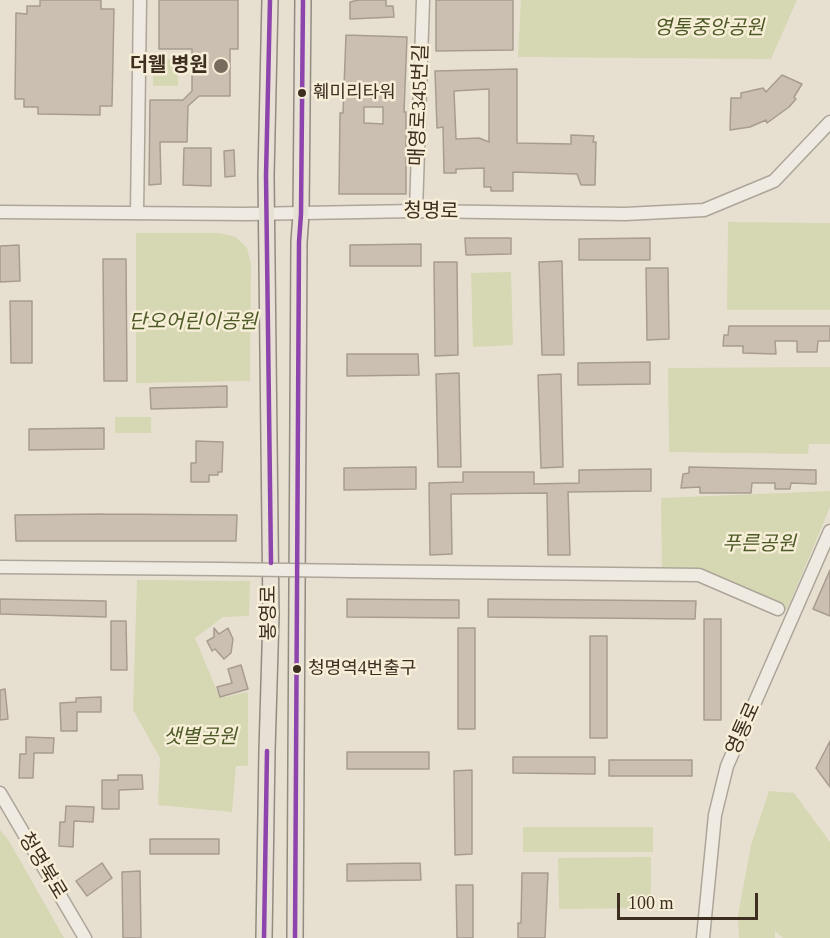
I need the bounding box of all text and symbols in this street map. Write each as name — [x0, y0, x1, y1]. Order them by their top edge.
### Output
park label: 영통중앙공원 — [654, 17, 764, 41]
street label: 매영로345번길 — [406, 44, 434, 166]
place label: 더웰 병원 — [129, 54, 208, 78]
marker: 더웰 병원 — [212, 57, 230, 75]
place label: 훼미리타워 — [313, 82, 396, 104]
marker: 훼미리타워 — [296, 87, 308, 99]
street label: 청명로 — [403, 200, 459, 224]
park label: 단오어린이공원 — [129, 311, 257, 335]
park label: 푸른공원 — [722, 533, 796, 557]
street label: 봉영로 — [258, 585, 282, 641]
place label: 청명역4번출구 — [308, 658, 416, 680]
marker: 청명역4번출구 — [291, 663, 303, 675]
street label: 영통로 — [722, 699, 766, 759]
park label: 샛별공원 — [163, 726, 237, 750]
street label: 청명북로 — [13, 828, 71, 904]
scale bar — [620, 881, 761, 919]
text: 100 m — [628, 893, 674, 913]

